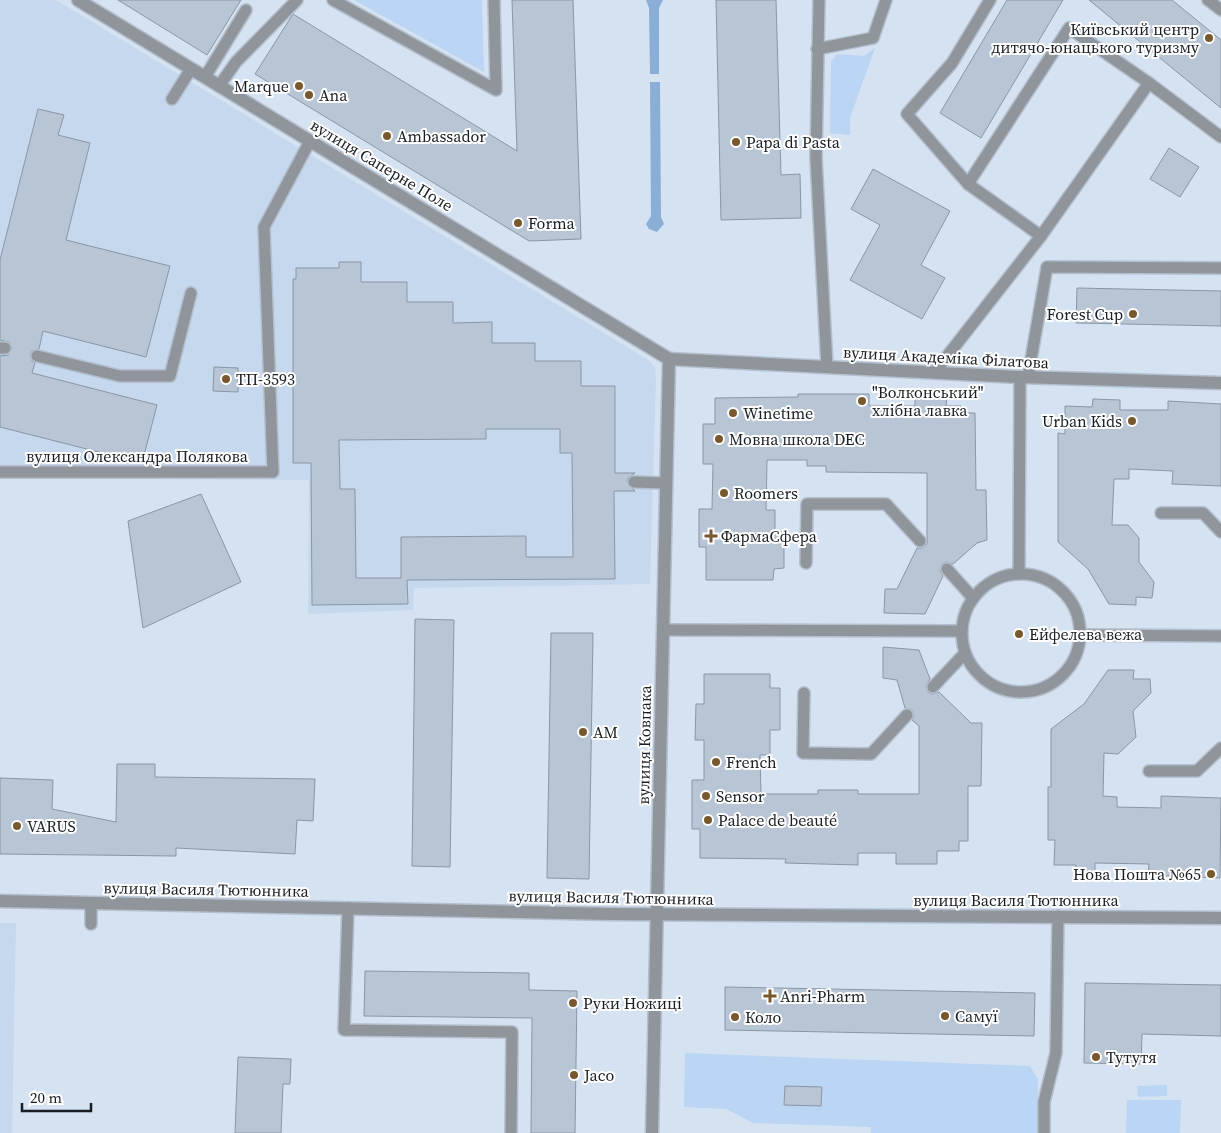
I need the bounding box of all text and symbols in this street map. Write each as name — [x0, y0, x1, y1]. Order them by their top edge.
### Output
place label: Київський центр дитячо-юнацького туризму — [991, 18, 1200, 58]
marker: Київський центр дитячо-юнацького туризму — [1203, 32, 1215, 44]
place label: Marque — [234, 75, 289, 97]
marker: Marque — [293, 80, 305, 92]
place label: Ana — [319, 84, 348, 106]
marker: Ana — [303, 89, 315, 101]
street label: вулиця Саперне Поле — [307, 114, 457, 216]
place label: Ambassador — [397, 125, 486, 147]
marker: Ambassador — [381, 130, 393, 142]
place label: Papa di Pasta — [746, 131, 841, 153]
marker: Papa di Pasta — [730, 136, 742, 148]
place label: Forma — [528, 212, 576, 234]
marker: Forma — [512, 217, 524, 229]
place label: Forest Cup — [1047, 303, 1123, 325]
marker: Forest Cup — [1127, 308, 1139, 320]
street label: вулиця Академіка Філатова — [842, 341, 1050, 373]
place label: ТП-3593 — [236, 368, 295, 390]
marker: ТП-3593 — [220, 373, 232, 385]
place label: "Волконський" хлібна лавка — [872, 381, 984, 421]
marker: "Волконський" хлібна лавка — [856, 395, 868, 407]
place label: Winetime — [743, 402, 813, 424]
marker: Winetime — [727, 407, 739, 419]
place label: Urban Kids — [1042, 410, 1122, 432]
marker: Urban Kids — [1126, 415, 1138, 427]
place label: Мовна школа DEC — [729, 428, 865, 450]
marker: Мовна школа DEC — [713, 433, 725, 445]
street label: вулиця Олександра Полякова — [26, 445, 249, 467]
place label: Roomers — [734, 482, 798, 504]
marker: Roomers — [718, 487, 730, 499]
place label: ФармаСфера — [721, 525, 818, 547]
marker: ФармаСфера — [705, 530, 717, 542]
place label: Ейфелева вежа — [1029, 623, 1143, 645]
marker: Ейфелева вежа — [1013, 628, 1025, 640]
street label: вулиця Ковпака — [632, 684, 656, 805]
place label: AM — [593, 721, 618, 743]
marker: AM — [577, 726, 589, 738]
place label: French — [726, 751, 777, 773]
marker: French — [710, 756, 722, 768]
place label: Sensor — [716, 785, 765, 807]
marker: Sensor — [700, 790, 712, 802]
place label: Palace de beauté — [718, 809, 837, 831]
marker: Palace de beauté — [702, 814, 714, 826]
place label: VARUS — [27, 815, 76, 837]
marker: VARUS — [11, 820, 23, 832]
place label: Нова Пошта №65 — [1073, 863, 1201, 885]
marker: Нова Пошта №65 — [1205, 868, 1217, 880]
street label: вулиця Василя Тютюнника — [103, 876, 310, 902]
street label: вулиця Василя Тютюнника — [508, 884, 715, 910]
street label: вулиця Василя Тютюнника — [913, 889, 1120, 911]
place label: Anri-Pharm — [780, 985, 865, 1007]
marker: Anri-Pharm — [764, 990, 776, 1002]
place label: Руки Ножиці — [583, 992, 682, 1014]
marker: Руки Ножиці — [567, 997, 579, 1009]
place label: Самуї — [955, 1005, 998, 1027]
place label: Коло — [745, 1006, 782, 1028]
marker: Самуї — [939, 1010, 951, 1022]
marker: Коло — [729, 1011, 741, 1023]
place label: Тутутя — [1106, 1046, 1157, 1068]
marker: Тутутя — [1090, 1051, 1102, 1063]
place label: Jaco — [583, 1064, 615, 1086]
marker: Jaco — [568, 1069, 580, 1081]
scale bar — [22, 1080, 91, 1112]
text: 20 m — [30, 1087, 62, 1108]

